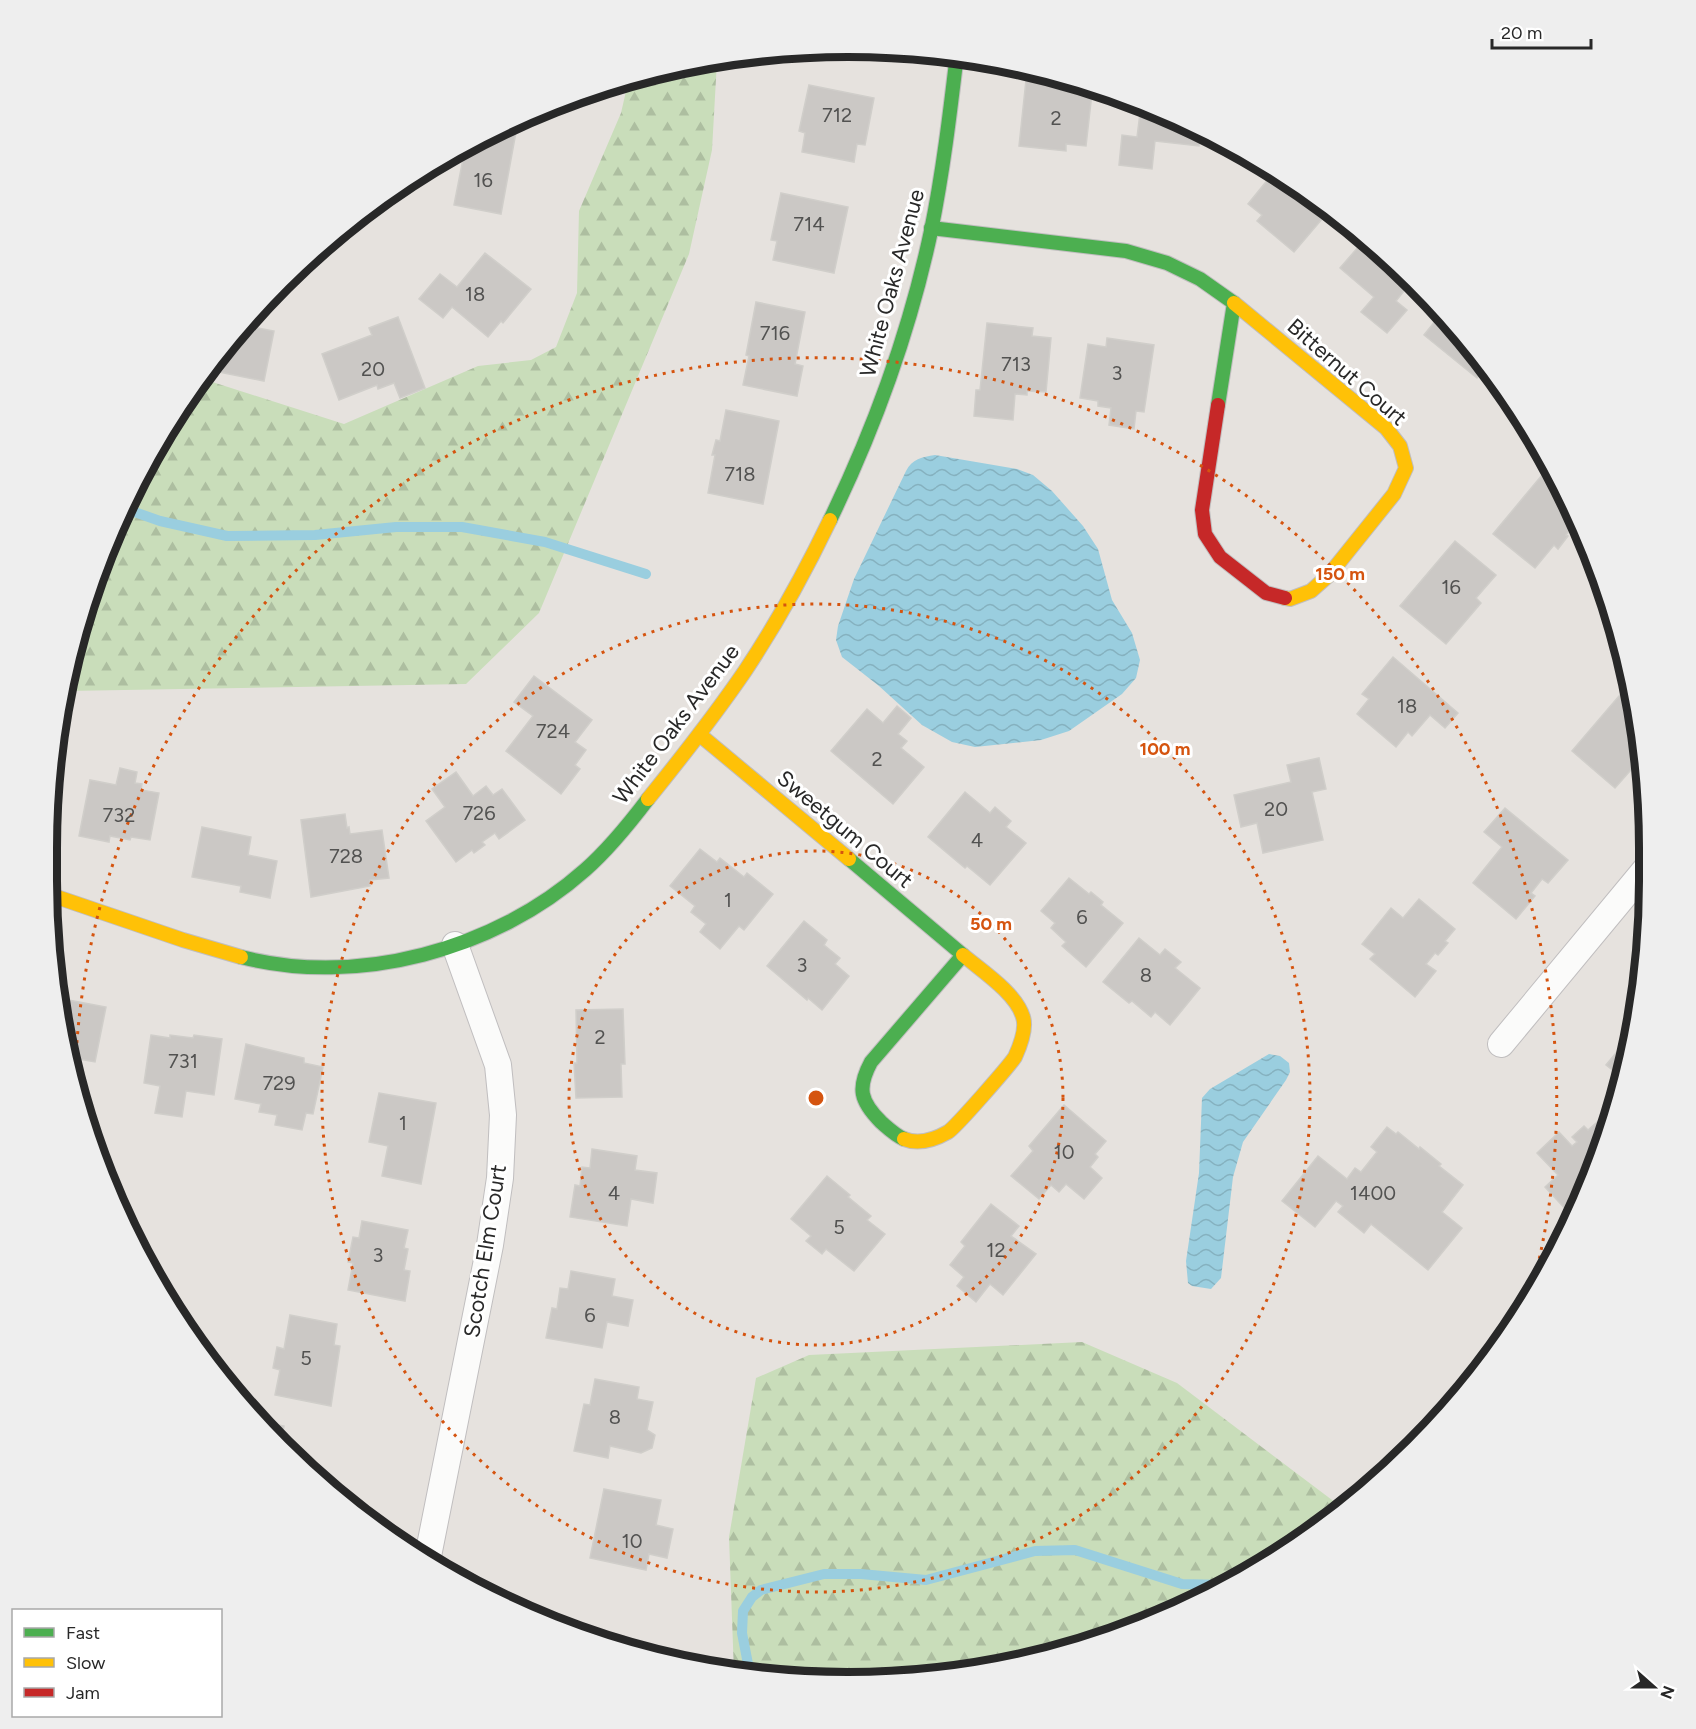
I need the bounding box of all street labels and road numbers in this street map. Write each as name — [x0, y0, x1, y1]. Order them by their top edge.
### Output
street label: White Oaks Avenue — [854, 186, 930, 380]
street label: Bitternut Court — [1282, 313, 1412, 431]
street label: White Oaks Avenue — [607, 639, 745, 809]
street label: Sweetgum Court — [772, 764, 918, 894]
street label: Scotch Elm Court — [458, 1163, 512, 1339]

